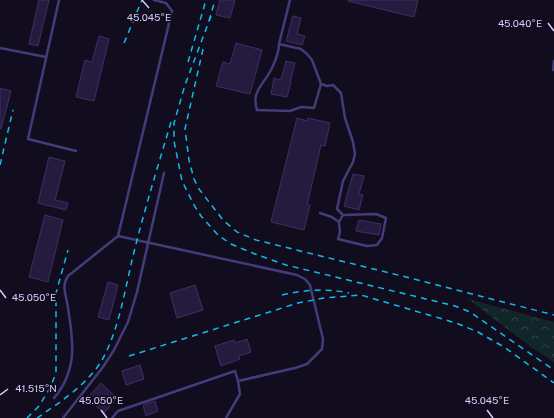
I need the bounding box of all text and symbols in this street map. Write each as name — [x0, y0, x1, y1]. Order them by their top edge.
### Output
text: 45.045°E — [127, 11, 171, 23]
text: 45.040°E — [498, 17, 542, 29]
text: 45.050°E — [12, 291, 56, 303]
text: 41.515°N — [15, 382, 57, 394]
text: 45.050°E — [79, 394, 123, 406]
text: 45.045°E — [465, 394, 509, 406]

